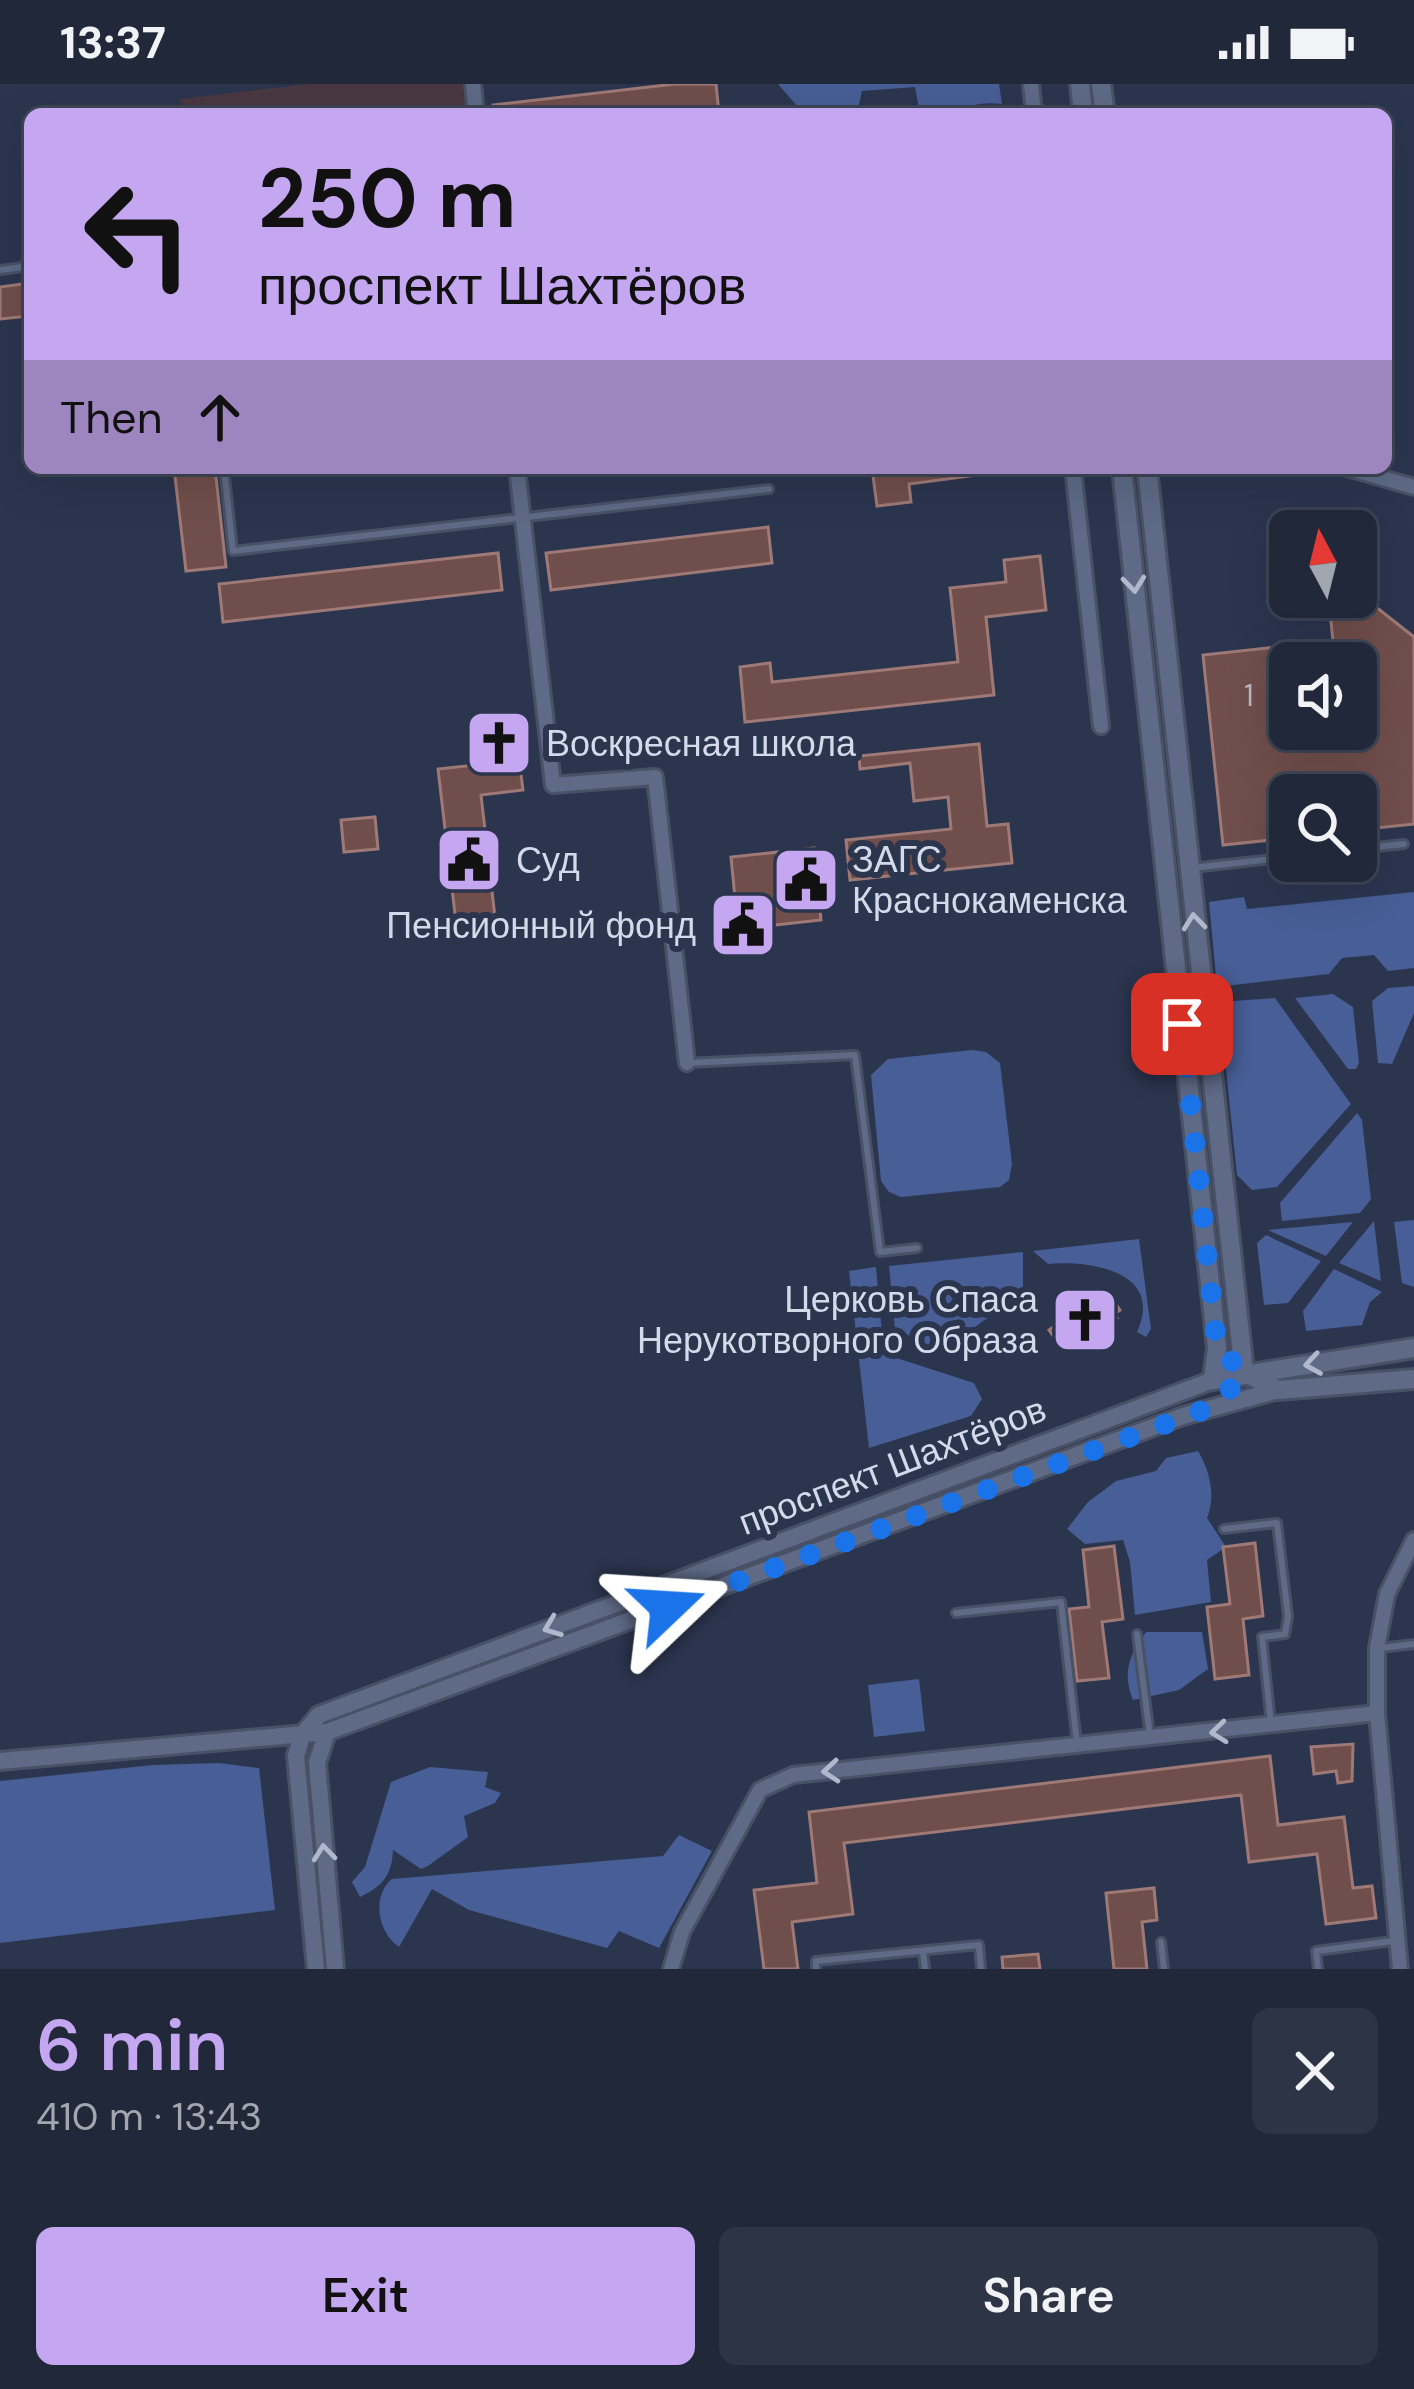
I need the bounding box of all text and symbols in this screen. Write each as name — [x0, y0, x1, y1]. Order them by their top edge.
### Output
text: 13:37 — [60, 13, 166, 72]
text: 250 m — [258, 144, 517, 253]
icon: left — [60, 156, 216, 312]
text: проспект Шахтёров — [258, 250, 746, 321]
icon: ahead — [187, 384, 253, 450]
text: Then — [60, 388, 163, 447]
north arrow — [1269, 510, 1377, 618]
map controls — [1269, 510, 1377, 882]
one-way arrow — [1121, 574, 1147, 594]
button: sound — [1269, 642, 1377, 750]
house number: 1 — [1244, 676, 1254, 715]
church icon: Воскресная школа — [464, 708, 534, 778]
place label: Воскресная школа — [546, 720, 857, 767]
button: search — [1269, 774, 1377, 882]
public building icon: Суд — [434, 825, 504, 895]
place label: ЗАГС Краснокаменска — [852, 836, 1128, 924]
place label: Суд — [516, 837, 580, 884]
public building icon: ЗАГС Краснокаменска — [771, 845, 841, 915]
public building icon: Пенсионный фонд — [708, 890, 778, 960]
place label: Пенсионный фонд — [386, 902, 696, 949]
one-way arrow — [1182, 912, 1208, 932]
pin — [1131, 973, 1233, 1075]
icon: arrive — [1149, 991, 1215, 1057]
place label: Церковь Спаса Нерукотворного Образа — [637, 1276, 1039, 1364]
church icon: Церковь Спаса Нерукотворного Образа — [1050, 1285, 1120, 1355]
one-way arrow — [1303, 1350, 1323, 1376]
street label: проспект Шахтёров — [732, 1385, 1053, 1546]
position arrow — [605, 1544, 731, 1670]
one-way arrow — [543, 1613, 564, 1638]
one-way arrow — [1210, 1719, 1229, 1744]
one-way arrow — [821, 1758, 840, 1783]
one-way arrow — [312, 1843, 337, 1862]
text: 6 min — [36, 1999, 228, 2092]
button: close — [1252, 2008, 1378, 2134]
text: 410 m · 13:43 — [36, 2091, 262, 2142]
button: Exit — [36, 2227, 695, 2365]
button: Share — [719, 2227, 1378, 2365]

